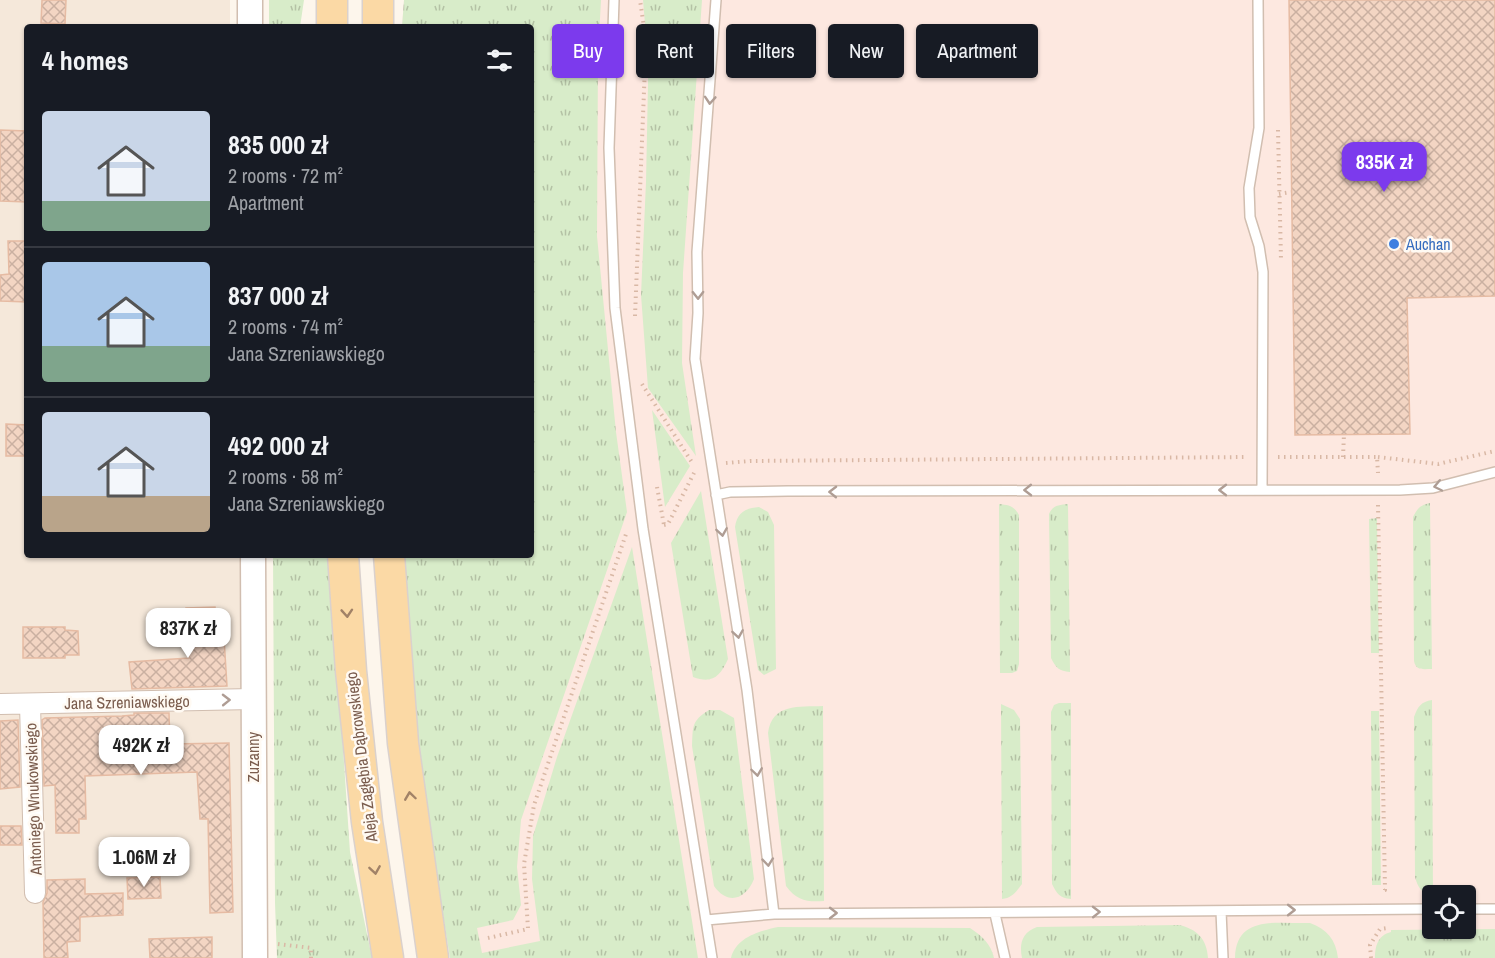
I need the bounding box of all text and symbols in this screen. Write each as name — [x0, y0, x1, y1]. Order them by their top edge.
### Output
chip: Buy — [552, 24, 624, 78]
chip: Rent — [636, 24, 714, 78]
chip: Filters — [726, 24, 816, 78]
chip: New — [828, 24, 904, 78]
chip: Apartment — [916, 24, 1038, 78]
text: 4 homes — [42, 43, 129, 78]
icon: filters — [483, 44, 516, 77]
one-way arrow — [703, 96, 716, 105]
text: 835 000 zł — [228, 127, 328, 162]
icon: home — [90, 135, 162, 207]
pin: 835K zł — [1329, 142, 1439, 193]
text: 835K zł — [1356, 148, 1412, 175]
text: 2 rooms · 72 m² — [228, 162, 343, 189]
text: Apartment — [228, 189, 304, 216]
place label: Auchan — [1405, 233, 1451, 255]
marker: Auchan — [1387, 237, 1401, 251]
text: 837 000 zł — [228, 278, 328, 313]
icon: home — [90, 286, 162, 358]
one-way arrow — [691, 290, 704, 299]
text: 2 rooms · 74 m² — [228, 313, 343, 340]
text: Jana Szreniawskiego — [228, 340, 385, 367]
text: 492 000 zł — [228, 428, 328, 463]
icon: home — [90, 436, 162, 508]
text: 2 rooms · 58 m² — [228, 463, 343, 490]
one-way arrow — [1433, 479, 1443, 492]
one-way arrow — [1023, 484, 1032, 496]
one-way arrow — [1218, 484, 1227, 496]
one-way arrow — [828, 486, 837, 498]
text: Jana Szreniawskiego — [228, 490, 385, 517]
one-way arrow — [716, 528, 728, 537]
pin: 837K zł — [133, 608, 243, 659]
one-way arrow — [340, 609, 353, 618]
text: 837K zł — [160, 614, 216, 641]
one-way arrow — [731, 628, 744, 638]
street label: Aleja Zagłębia Dąbrowskiego — [340, 671, 382, 844]
street label: Jana Szreniawskiego — [64, 690, 190, 714]
one-way arrow — [222, 694, 231, 707]
street label: Antoniego Wnukowskiego — [19, 722, 47, 877]
pin: 492K zł — [86, 725, 196, 776]
text: 492K zł — [113, 731, 169, 758]
street label: Zuzanny — [242, 731, 264, 782]
one-way arrow — [751, 768, 763, 777]
one-way arrow — [404, 792, 417, 801]
pin: 1.06M zł — [82, 837, 206, 888]
text: 1.06M zł — [113, 843, 175, 870]
one-way arrow — [761, 858, 774, 867]
one-way arrow — [368, 865, 380, 874]
map controls — [1422, 885, 1476, 939]
button: locate — [1422, 885, 1476, 939]
one-way arrow — [1286, 904, 1295, 916]
one-way arrow — [1091, 905, 1100, 918]
one-way arrow — [828, 907, 837, 920]

